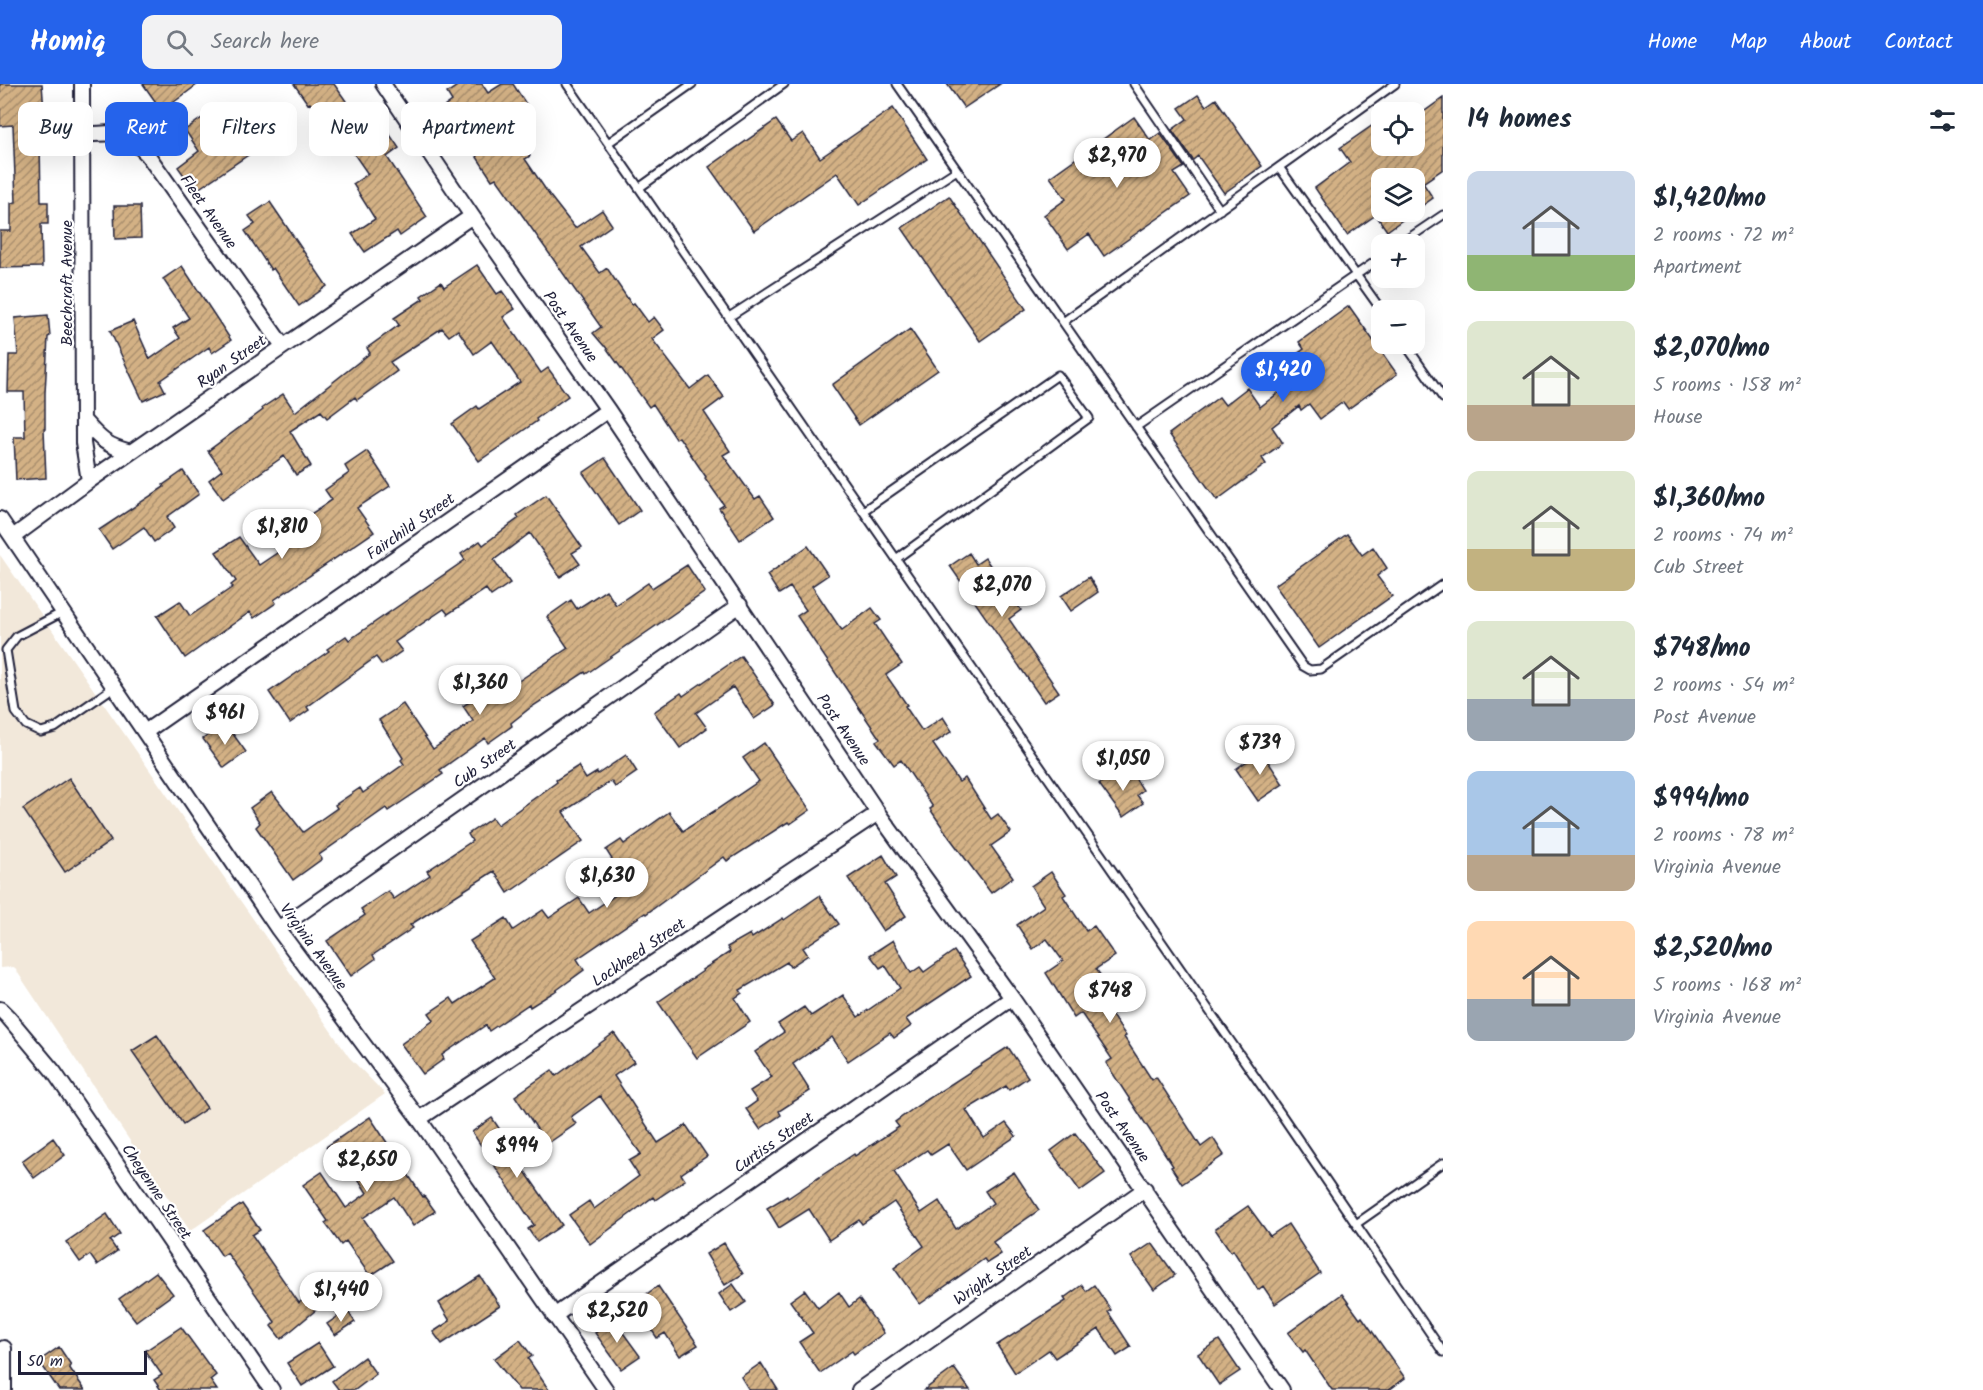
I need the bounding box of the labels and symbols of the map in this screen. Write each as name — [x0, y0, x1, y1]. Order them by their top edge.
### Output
pin: $2,970 — [1068, 138, 1166, 189]
street label: Fleet Avenue — [173, 169, 243, 255]
street label: Beechcraft Avenue — [55, 220, 80, 346]
street label: Post Avenue — [536, 286, 604, 368]
street label: Ryan Street — [192, 328, 273, 395]
pin: $1,420 — [1234, 352, 1332, 403]
street label: Fairchild Street — [361, 487, 461, 567]
pin: $1,810 — [233, 509, 331, 560]
pin: $2,070 — [953, 567, 1051, 618]
pin: $1,360 — [431, 665, 529, 716]
street label: Post Avenue — [810, 689, 876, 771]
pin: $961 — [189, 695, 261, 746]
pin: $739 — [1224, 725, 1296, 776]
street label: Cub Street — [448, 732, 523, 795]
pin: $1,050 — [1074, 741, 1172, 792]
pin: $1,630 — [558, 858, 656, 909]
street label: Virginia Avenue — [273, 898, 353, 996]
street label: Lockheed Street — [587, 912, 692, 994]
pin: $748 — [1074, 973, 1146, 1024]
street label: Post Avenue — [1088, 1086, 1156, 1168]
street label: Curtiss Street — [729, 1106, 820, 1180]
pin: $994 — [481, 1128, 553, 1179]
street label: Cheyenne Street — [115, 1139, 198, 1246]
pin: $2,650 — [318, 1142, 416, 1193]
street label: Wright Street — [949, 1239, 1038, 1312]
pin: $1,440 — [292, 1272, 390, 1323]
pin: $2,520 — [568, 1293, 666, 1344]
scale bar — [18, 1348, 147, 1376]

